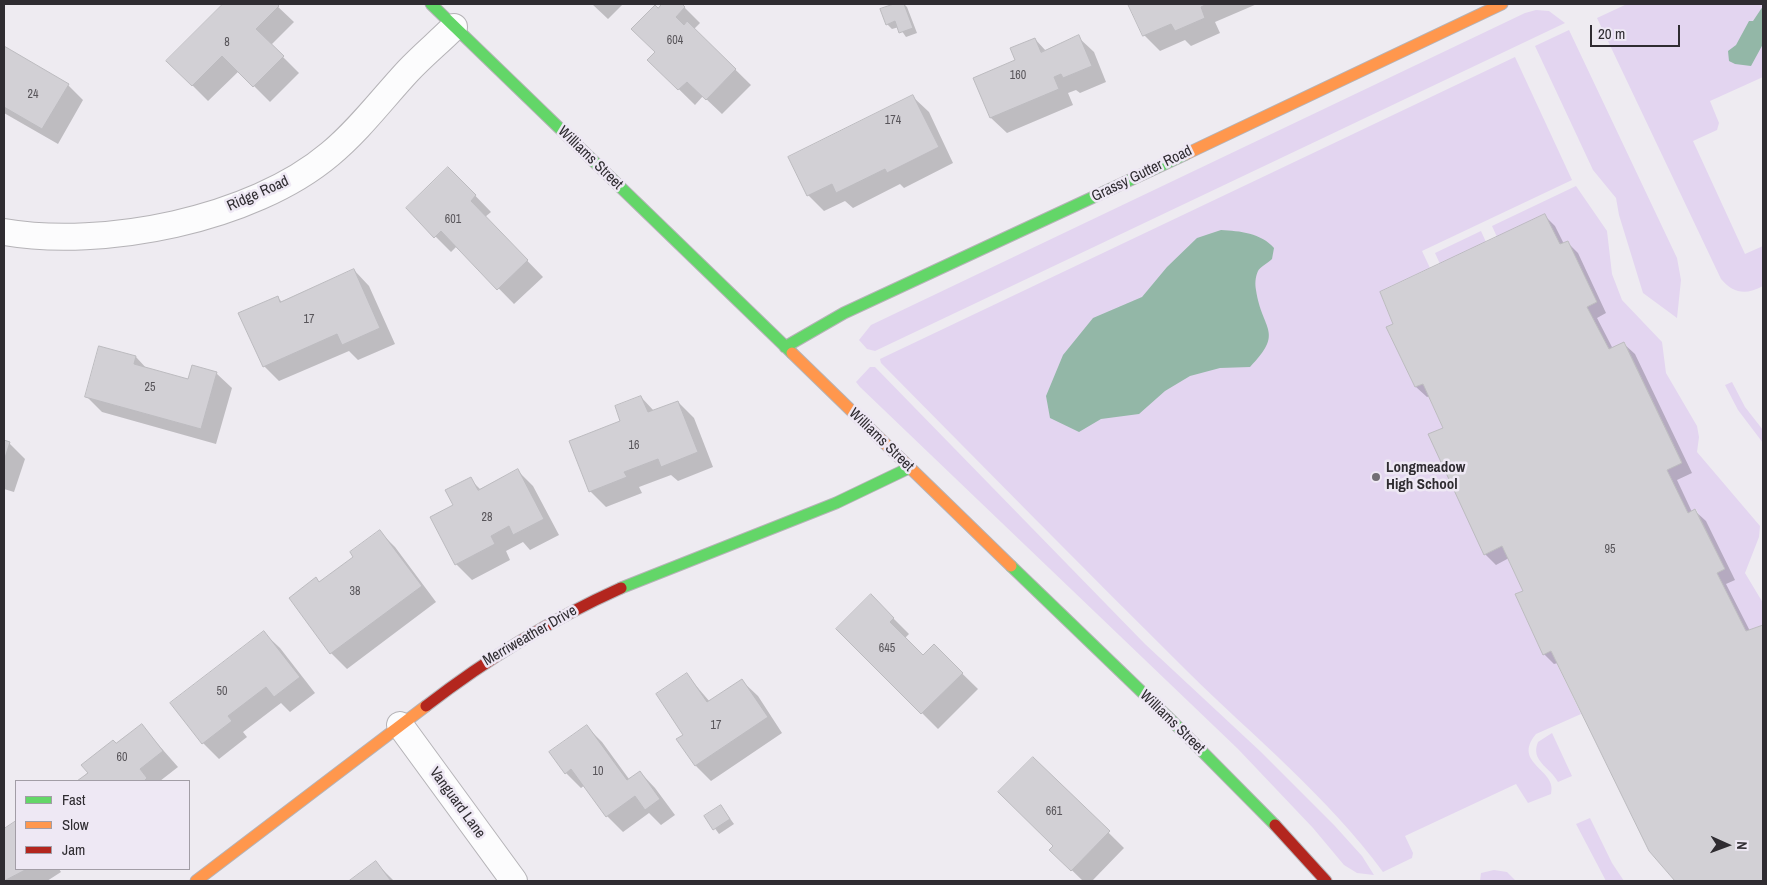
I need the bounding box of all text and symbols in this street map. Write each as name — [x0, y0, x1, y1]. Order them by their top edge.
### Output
scale bar — [1592, 15, 1682, 47]
text: 20 m — [1598, 23, 1625, 44]
house number: 604 — [667, 34, 683, 48]
house number: 8 — [224, 36, 230, 50]
house number: 160 — [1010, 69, 1026, 83]
house number: 24 — [28, 88, 38, 102]
house number: 174 — [885, 114, 901, 128]
street label: Williams Street — [554, 123, 626, 193]
street label: Grassy Gutter Road — [1089, 142, 1195, 206]
street label: Ridge Road — [224, 172, 292, 216]
house number: 601 — [445, 213, 461, 227]
house number: 17 — [304, 313, 314, 327]
house number: 25 — [145, 381, 155, 395]
street label: Williams Street — [845, 405, 917, 475]
house number: 16 — [629, 439, 639, 453]
place label: Longmeadow High School — [1386, 459, 1465, 494]
marker: Longmeadow High School — [1370, 471, 1382, 483]
house number: 28 — [482, 511, 492, 525]
house number: 95 — [1605, 543, 1615, 557]
house number: 38 — [350, 585, 360, 599]
street label: Merriweather Drive — [480, 602, 580, 670]
house number: 645 — [879, 642, 895, 656]
house number: 50 — [217, 685, 227, 699]
street label: Williams Street — [1136, 687, 1208, 757]
house number: 17 — [711, 719, 721, 733]
house number: 60 — [117, 751, 127, 765]
street label: Vanguard Lane — [425, 764, 489, 842]
house number: 10 — [593, 765, 603, 779]
legend — [15, 780, 190, 870]
text: Fast — [62, 789, 85, 810]
house number: 661 — [1046, 805, 1062, 819]
text: Slow — [62, 814, 89, 835]
north arrow — [1702, 820, 1752, 870]
text: Jam — [62, 839, 85, 860]
text: N — [1733, 841, 1751, 850]

